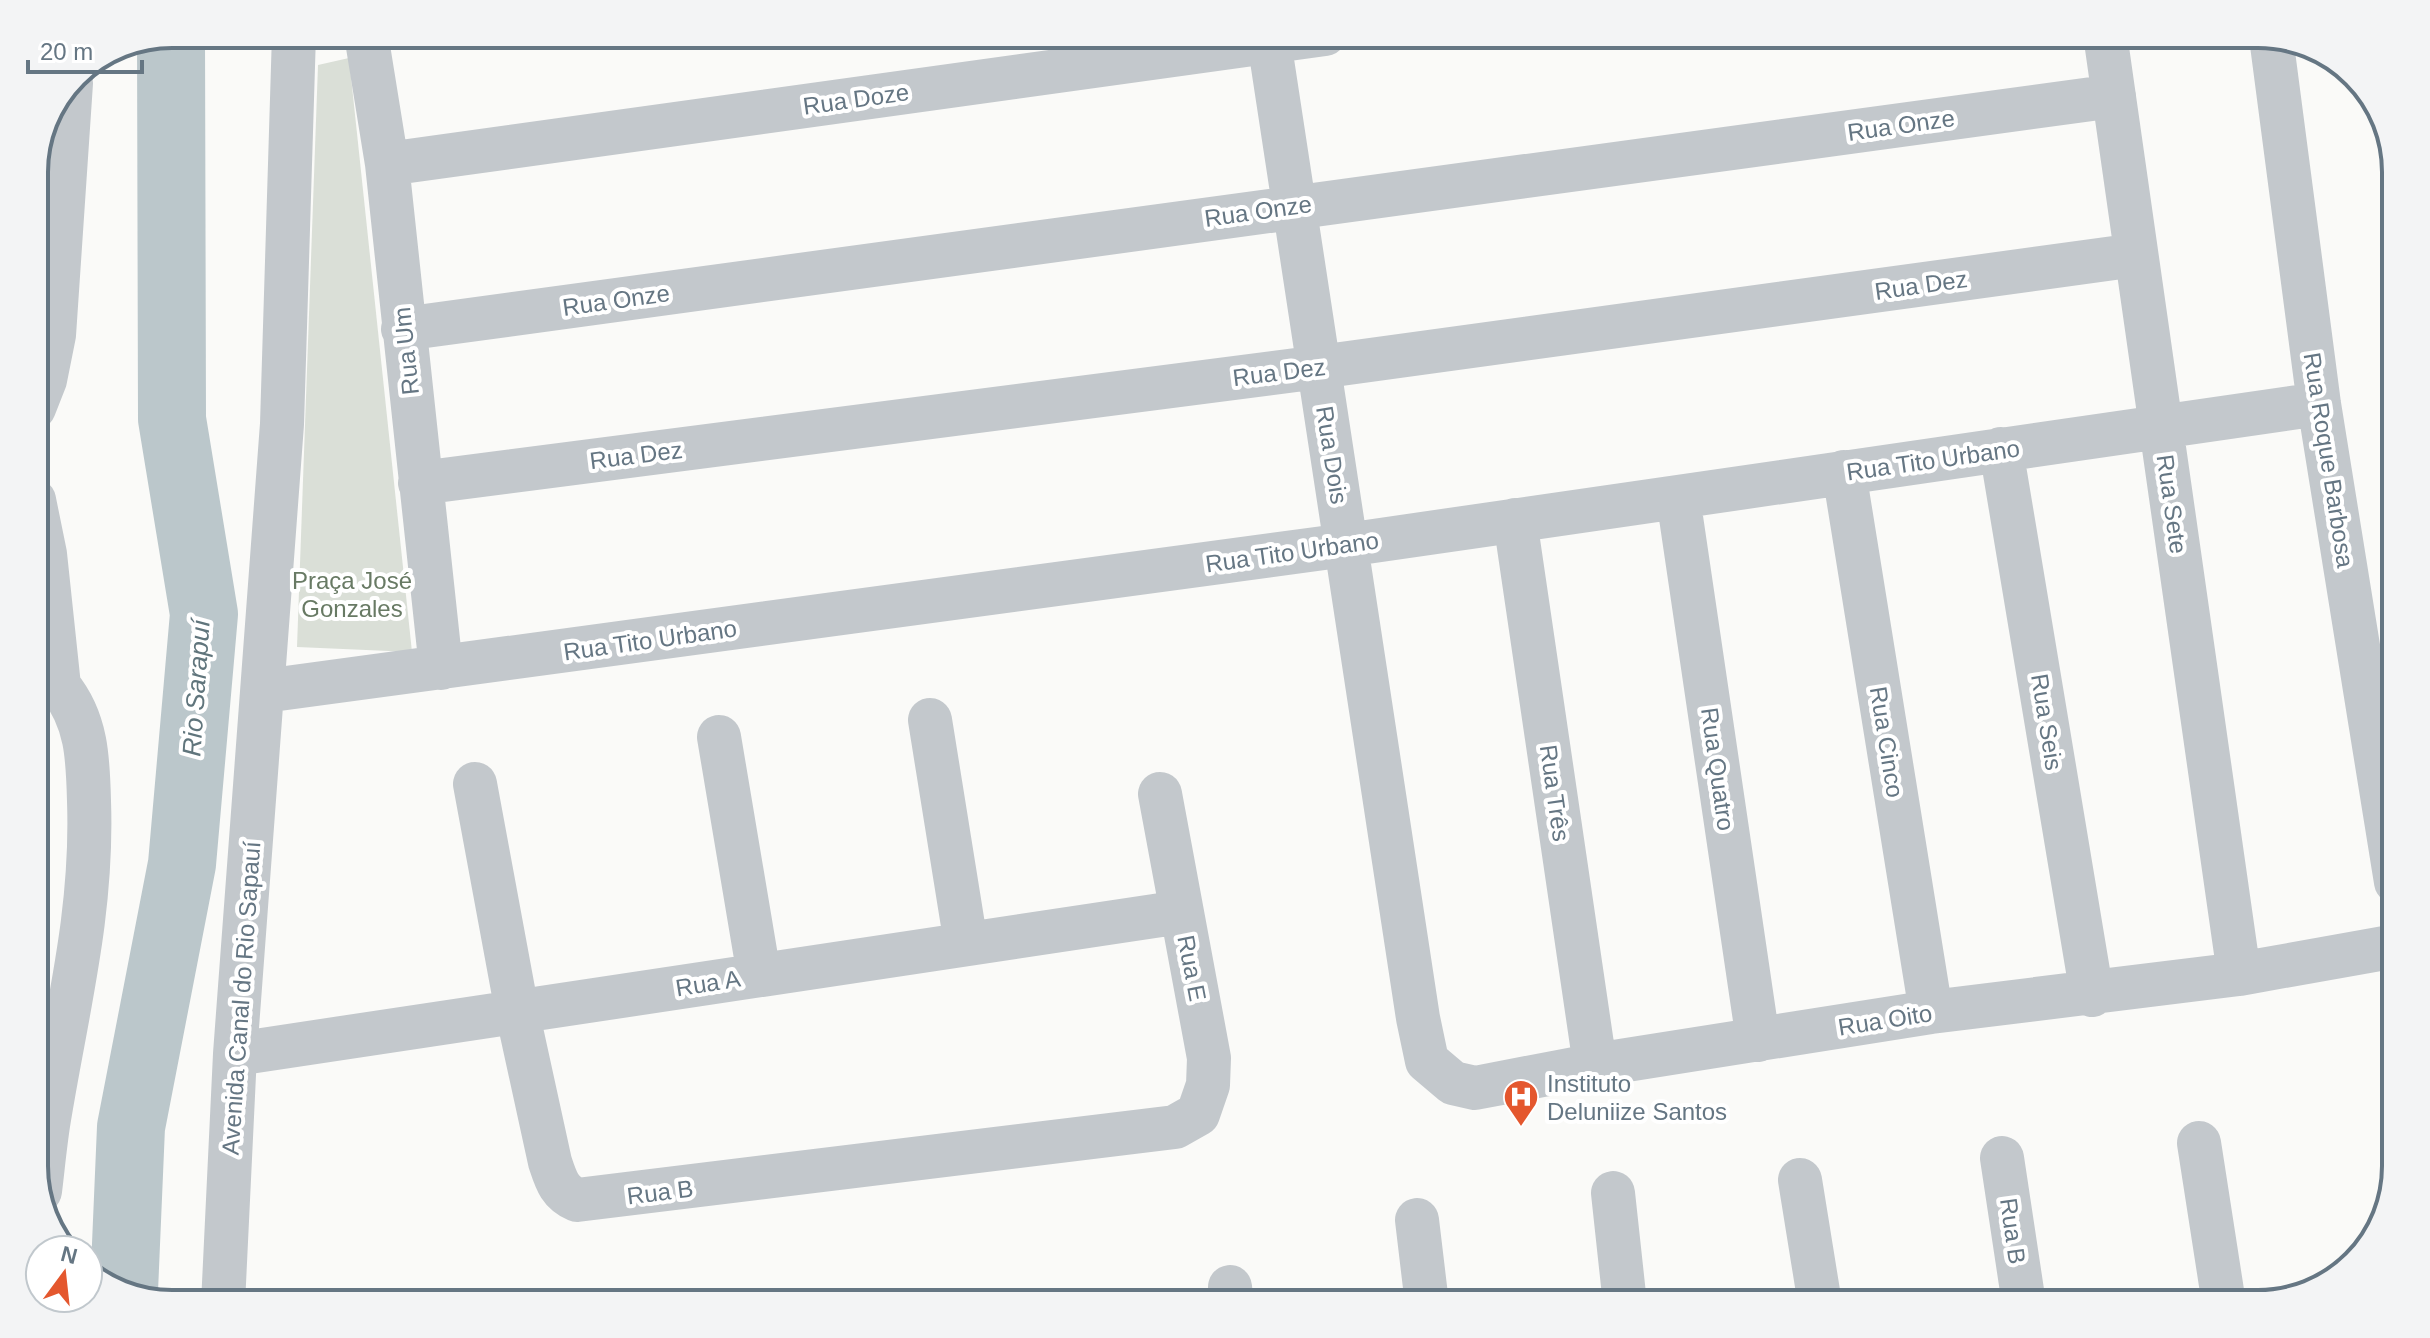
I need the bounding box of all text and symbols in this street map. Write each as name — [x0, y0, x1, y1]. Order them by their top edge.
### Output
scale bar — [28, 24, 142, 74]
text: 20 m — [40, 38, 93, 65]
street label: Rua Doze — [801, 78, 911, 120]
street label: Rua Onze — [1846, 104, 1956, 146]
street label: Rua Onze — [1203, 190, 1313, 232]
street label: Rua Dez — [1873, 265, 1969, 305]
street label: Rua Onze — [561, 279, 671, 321]
street label: Rua Um — [388, 306, 424, 396]
street label: Rua Roque Barbosa — [2299, 350, 2359, 570]
street label: Rua Dez — [1231, 353, 1327, 391]
street label: Rua Dois — [1311, 404, 1353, 506]
street label: Rua Tito Urbano — [1845, 434, 2021, 486]
street label: Rua Dez — [588, 436, 684, 474]
street label: Rua Sete — [2152, 453, 2192, 555]
street label: Rua Tito Urbano — [1204, 526, 1380, 578]
park label: Praça José Gonzales — [292, 567, 412, 622]
street label: Rua Tito Urbano — [562, 614, 738, 666]
water label: Rio Sarapuí — [176, 616, 216, 758]
street label: Rua Seis — [2026, 672, 2068, 772]
street label: Rua Cinco — [1865, 685, 1909, 799]
street label: Rua Quatro — [1696, 706, 1740, 832]
street label: Rua Três — [1535, 743, 1575, 843]
street label: Avenida Canal do Rio Sapauí — [217, 840, 265, 1156]
street label: Rua E — [1172, 933, 1212, 1003]
street label: Rua A — [674, 965, 742, 1001]
street label: Rua Oito — [1836, 999, 1934, 1041]
place label: Instituto Deluniize Santos — [1547, 1070, 1727, 1125]
hospital icon: Instituto Deluniize Santos — [1502, 1078, 1540, 1128]
street label: Rua B — [625, 1175, 695, 1209]
street label: Rua B — [1995, 1196, 2031, 1266]
north arrow — [24, 1234, 104, 1314]
text: N — [58, 1241, 80, 1269]

